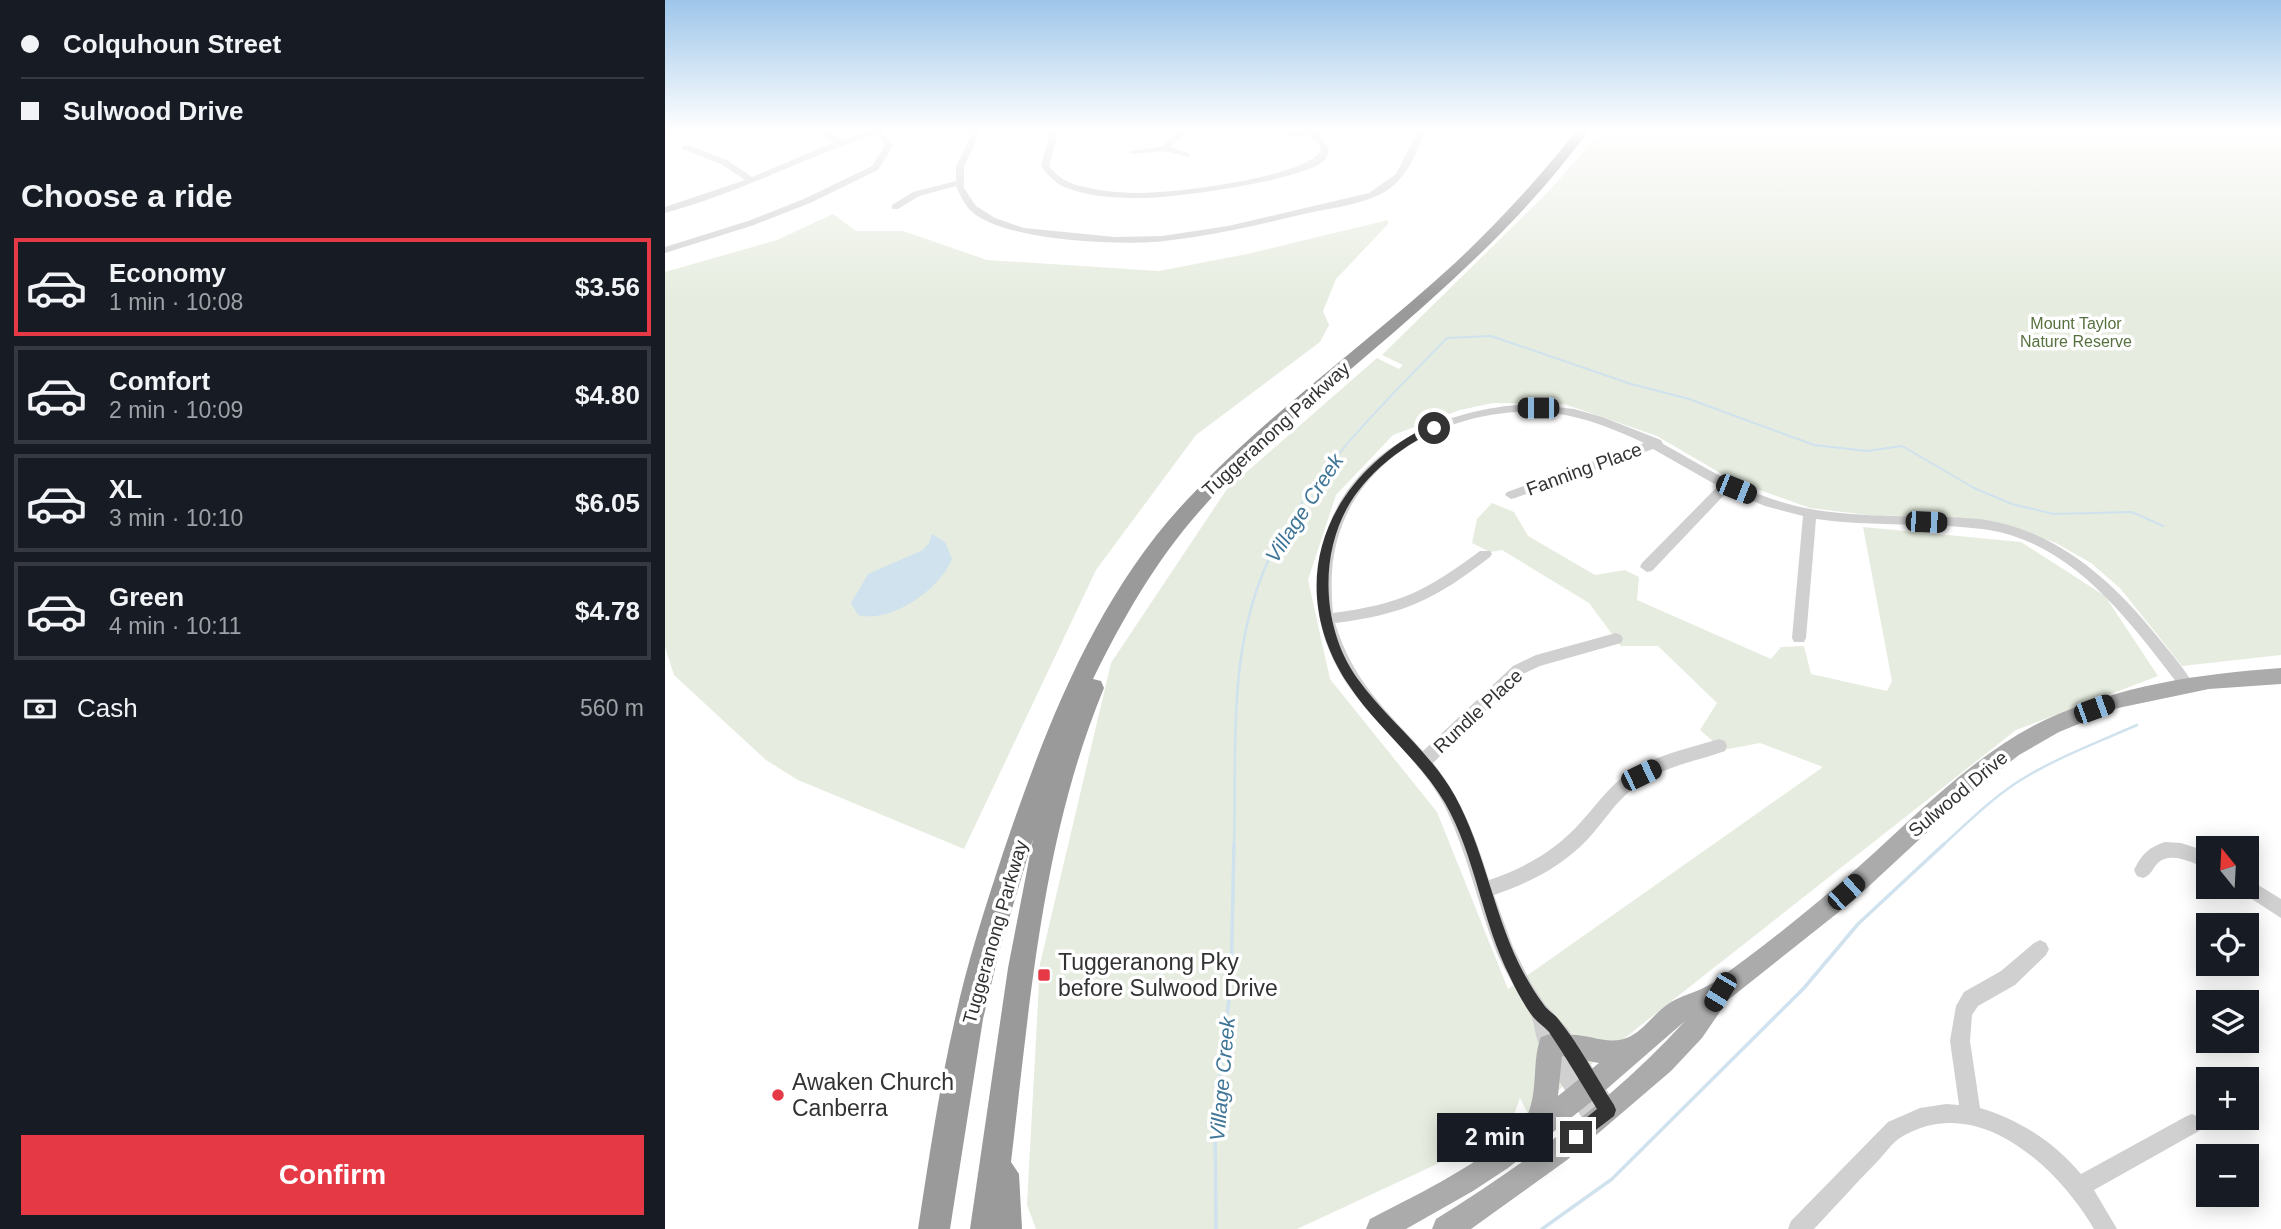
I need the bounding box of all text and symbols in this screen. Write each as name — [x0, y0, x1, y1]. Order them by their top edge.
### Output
text: Colquhoun Street — [63, 29, 281, 59]
text: Sulwood Drive — [63, 96, 244, 126]
text: Choose a ride — [21, 178, 233, 214]
icon: car — [25, 256, 88, 319]
text: Economy — [109, 258, 226, 288]
text: $3.56 — [575, 272, 640, 302]
text: 1 min · 10:08 — [109, 289, 243, 315]
park label: Mount Taylor Nature Reserve — [2020, 315, 2132, 350]
street label: Tuggeranong Parkway — [1198, 357, 1354, 501]
icon: car — [25, 364, 88, 427]
text: Comfort — [109, 366, 210, 396]
text: $4.80 — [575, 380, 640, 410]
text: 2 min · 10:09 — [109, 397, 243, 423]
car — [1518, 398, 1560, 419]
route start — [1418, 412, 1450, 444]
street label: Fanning Place — [1523, 438, 1645, 500]
water label: Village Creek — [1260, 448, 1348, 566]
car — [1713, 471, 1760, 507]
icon: car — [25, 472, 88, 535]
text: XL — [109, 474, 142, 504]
text: $6.05 — [575, 488, 640, 518]
text: 3 min · 10:10 — [109, 505, 243, 531]
car — [1905, 511, 1948, 533]
icon: car — [25, 580, 88, 643]
text: Green — [109, 582, 184, 612]
text: $4.78 — [575, 596, 640, 626]
text: 4 min · 10:11 — [109, 613, 242, 639]
street label: Rundle Place — [1430, 665, 1526, 757]
icon: cash — [21, 690, 59, 728]
car — [2071, 692, 2118, 726]
text: Cash — [77, 693, 138, 723]
text: 560 m — [580, 695, 644, 721]
street label: Sulwood Drive — [1904, 747, 2012, 841]
car — [1618, 756, 1665, 794]
north arrow — [2196, 836, 2259, 900]
map controls — [2196, 836, 2259, 1207]
street label: Tuggeranong Parkway — [959, 837, 1031, 1026]
car — [1824, 870, 1869, 914]
button: locate — [2196, 913, 2259, 976]
place label: Tuggeranong Pky before Sulwood Drive — [1058, 949, 1278, 1001]
marker: Tuggeranong Pky before Sulwood Drive — [1036, 967, 1052, 983]
car — [1701, 969, 1740, 1015]
button: layers — [2196, 990, 2259, 1053]
water label: Village Creek — [1205, 1014, 1239, 1142]
button: + — [2196, 1067, 2259, 1130]
place label: Awaken Church Canberra — [792, 1069, 954, 1121]
marker: Awaken Church Canberra — [770, 1087, 786, 1103]
callout: 2 min — [1436, 1112, 1551, 1162]
route end — [1560, 1121, 1592, 1153]
text: 2 min — [1465, 1124, 1525, 1150]
button: Confirm — [21, 1135, 644, 1215]
button: − — [2196, 1144, 2259, 1207]

